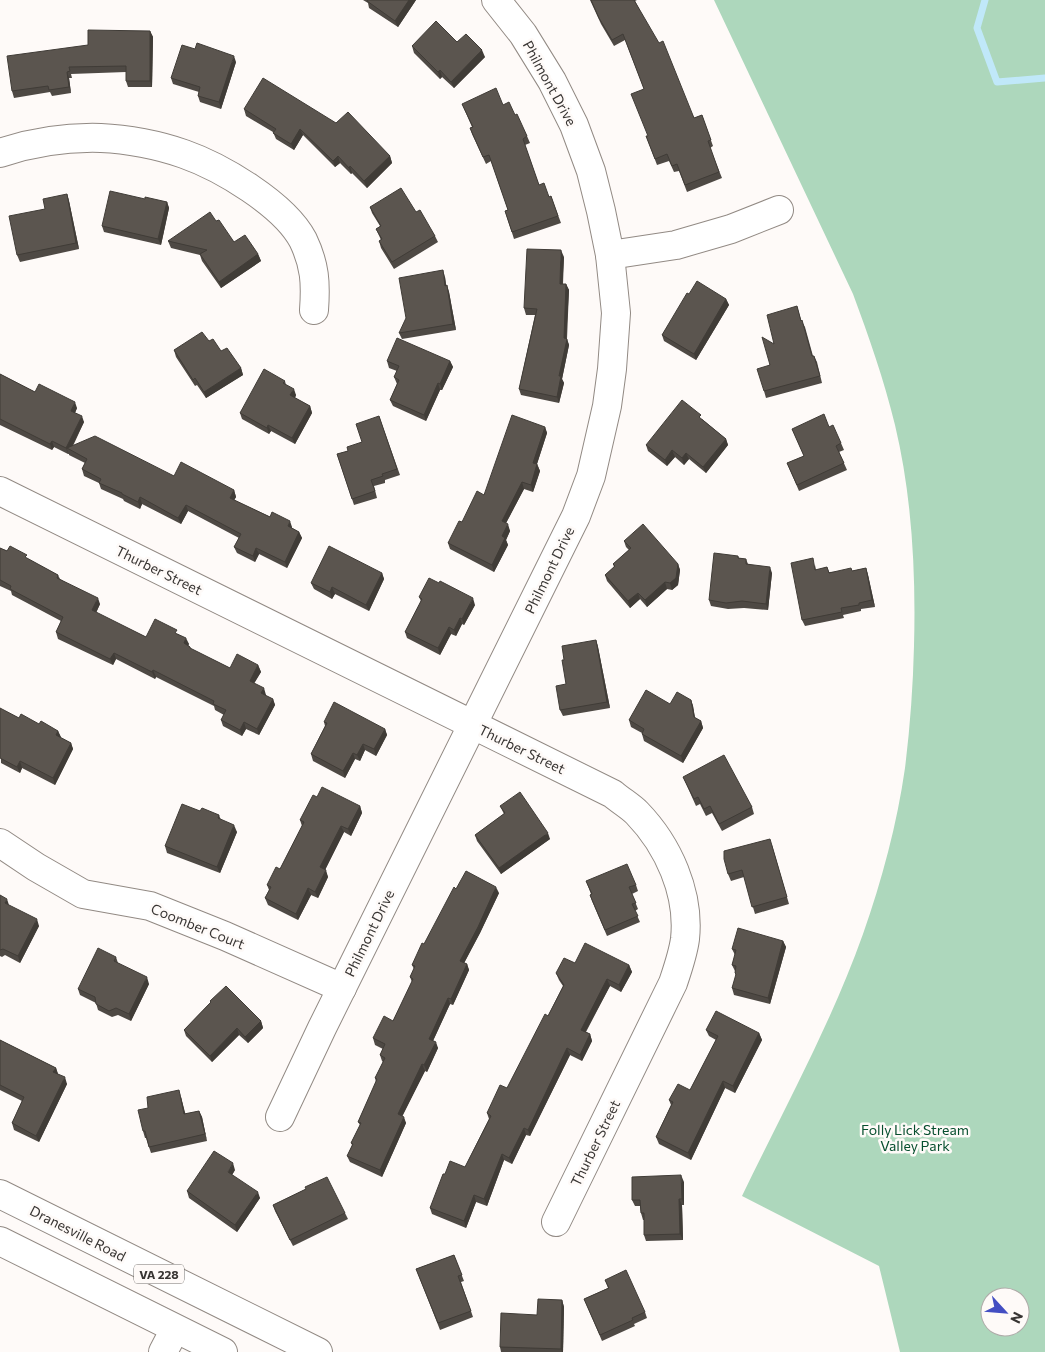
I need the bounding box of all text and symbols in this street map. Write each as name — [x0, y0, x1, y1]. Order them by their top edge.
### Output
street label: Philmont Drive — [520, 37, 580, 129]
street label: Philmont Drive — [521, 524, 577, 616]
street label: Thurber Street — [113, 542, 205, 598]
street label: Thurber Street — [476, 721, 568, 777]
street label: Philmont Drive — [341, 887, 397, 979]
street label: Coomber Court — [149, 899, 248, 953]
street label: Thurber Street — [567, 1097, 623, 1189]
park label: Folly Lick Stream Valley Park — [861, 1121, 969, 1154]
street label: Dranesville Road — [27, 1202, 129, 1264]
road number: VA 228 — [134, 1264, 184, 1284]
north arrow — [980, 1287, 1030, 1337]
text: N — [1007, 1309, 1027, 1326]

